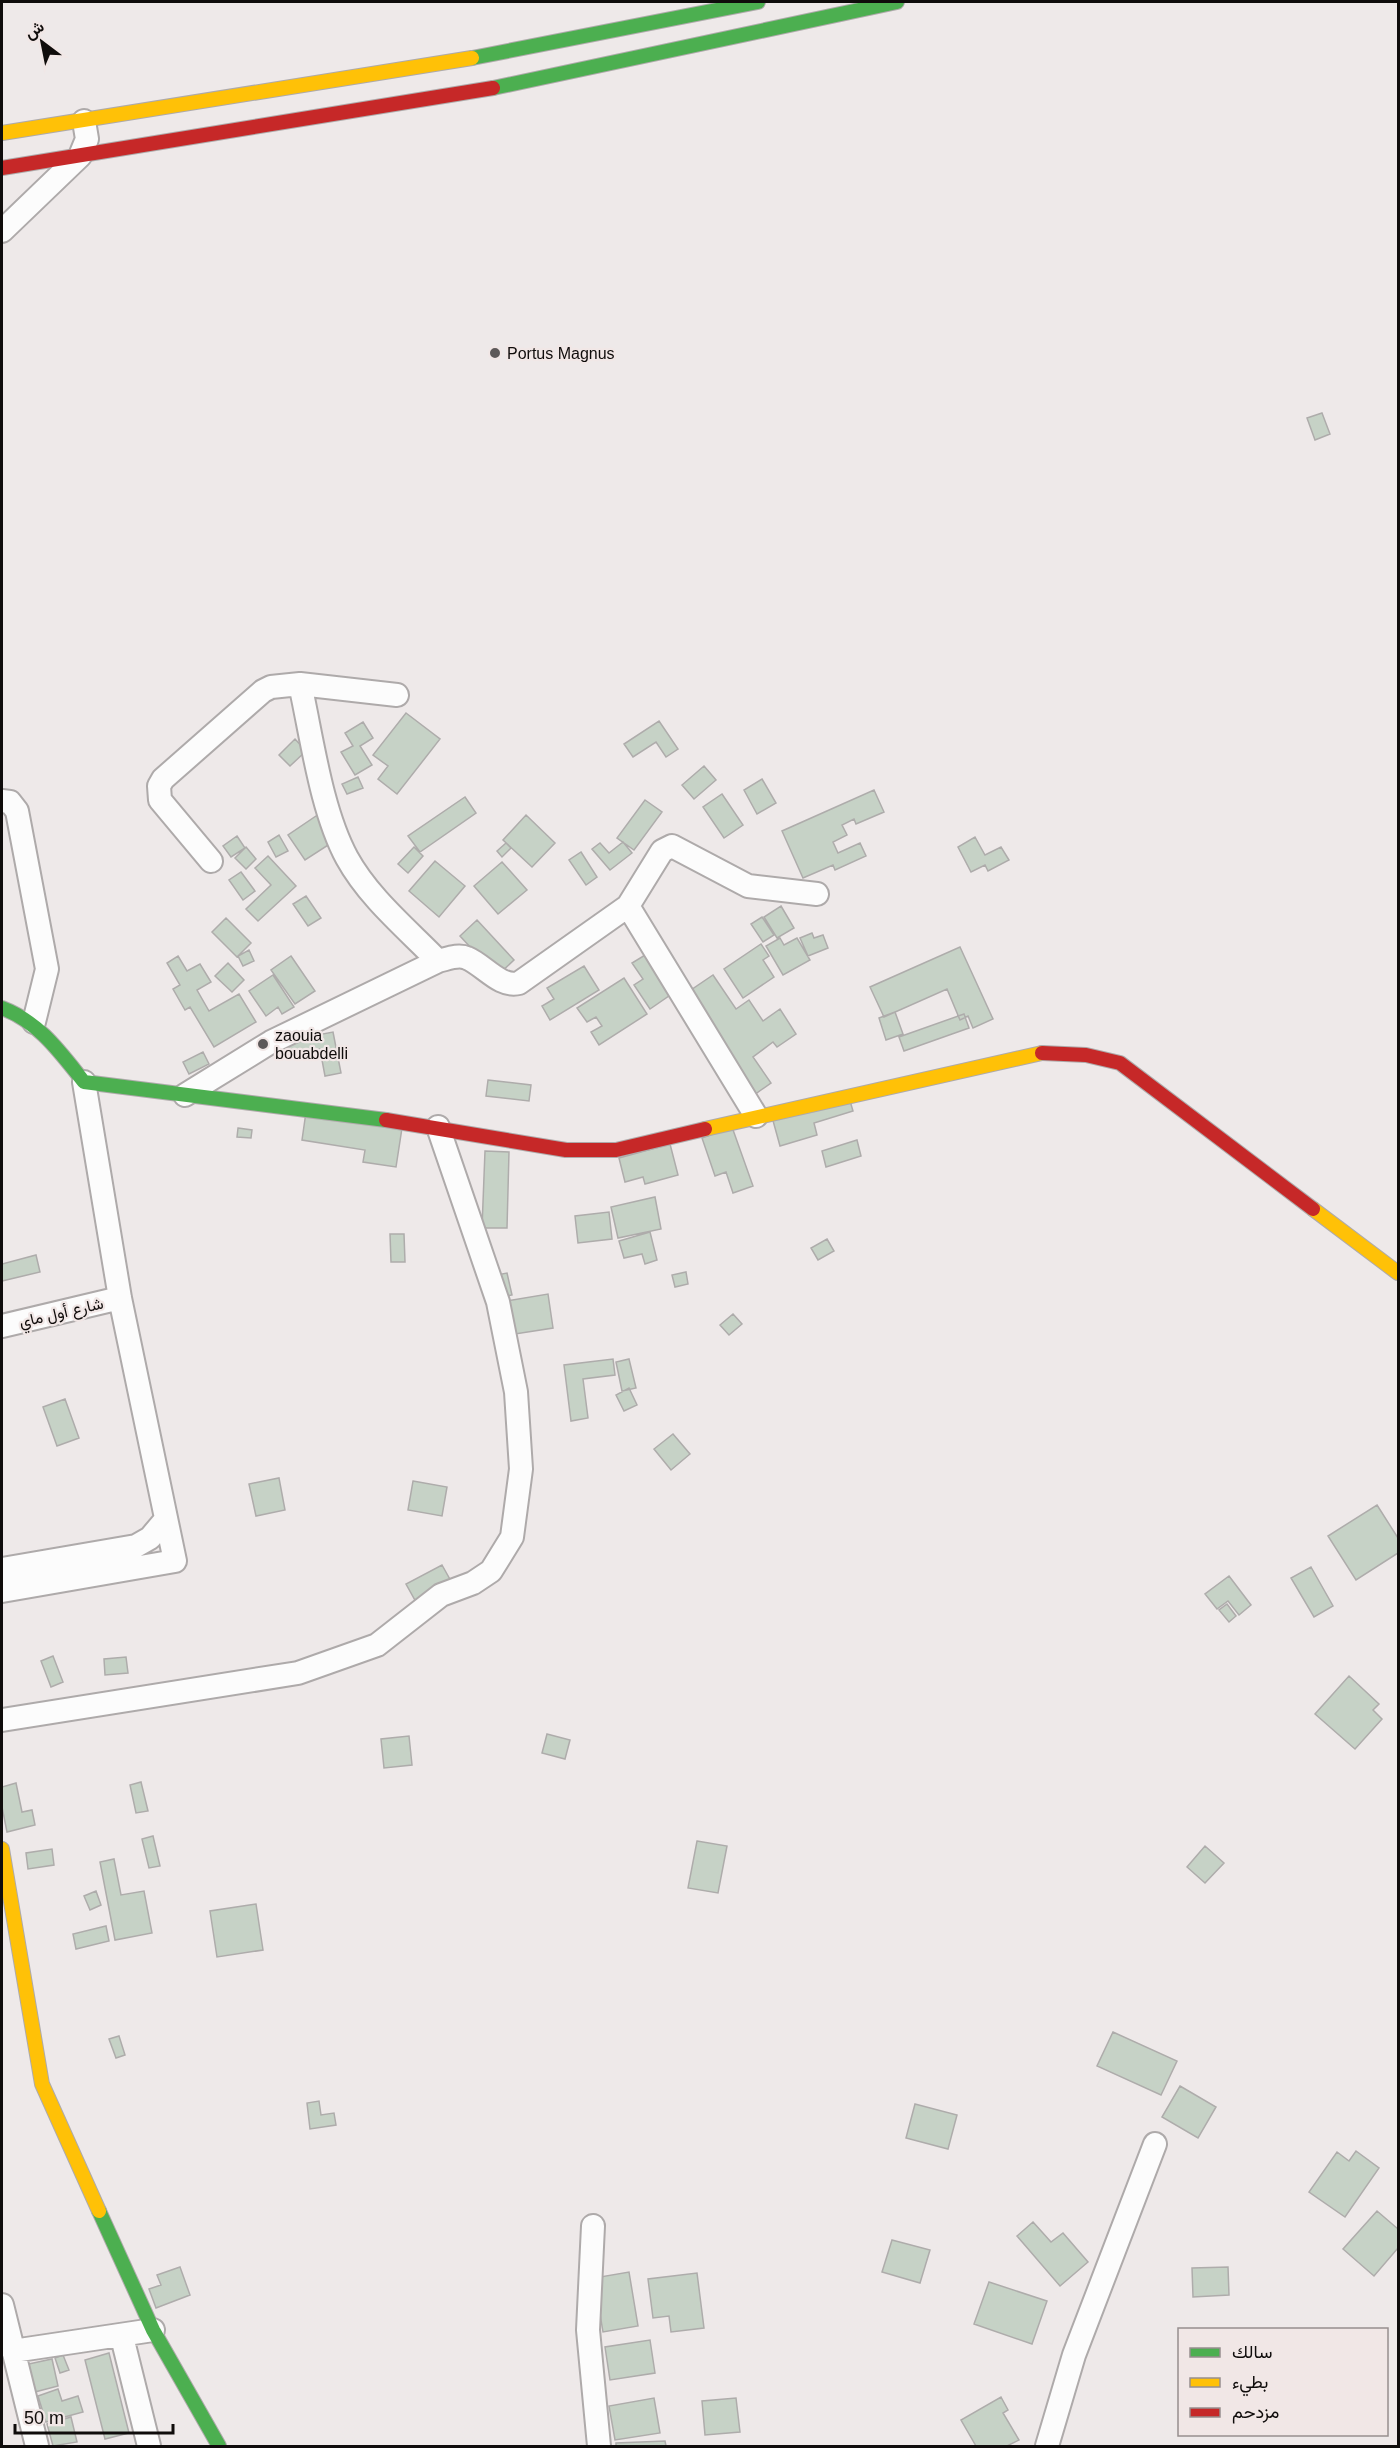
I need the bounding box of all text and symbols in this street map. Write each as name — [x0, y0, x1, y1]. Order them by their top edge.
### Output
north arrow — [12, 12, 72, 72]
text: ش — [22, 17, 48, 43]
place label: Portus Magnus — [507, 345, 615, 362]
marker: Portus Magnus — [488, 346, 502, 360]
place label: zaouia bouabdelli — [275, 1027, 348, 1062]
marker: zaouia bouabdelli — [256, 1037, 270, 1051]
street label: شارع أول ماي — [17, 1295, 106, 1335]
legend — [1178, 2328, 1388, 2436]
text: سالك — [1232, 2342, 1272, 2362]
text: بطيء — [1232, 2372, 1268, 2397]
scale bar — [15, 2397, 172, 2435]
text: مزدحم — [1232, 2402, 1279, 2424]
text: 50 m — [24, 2408, 64, 2428]

